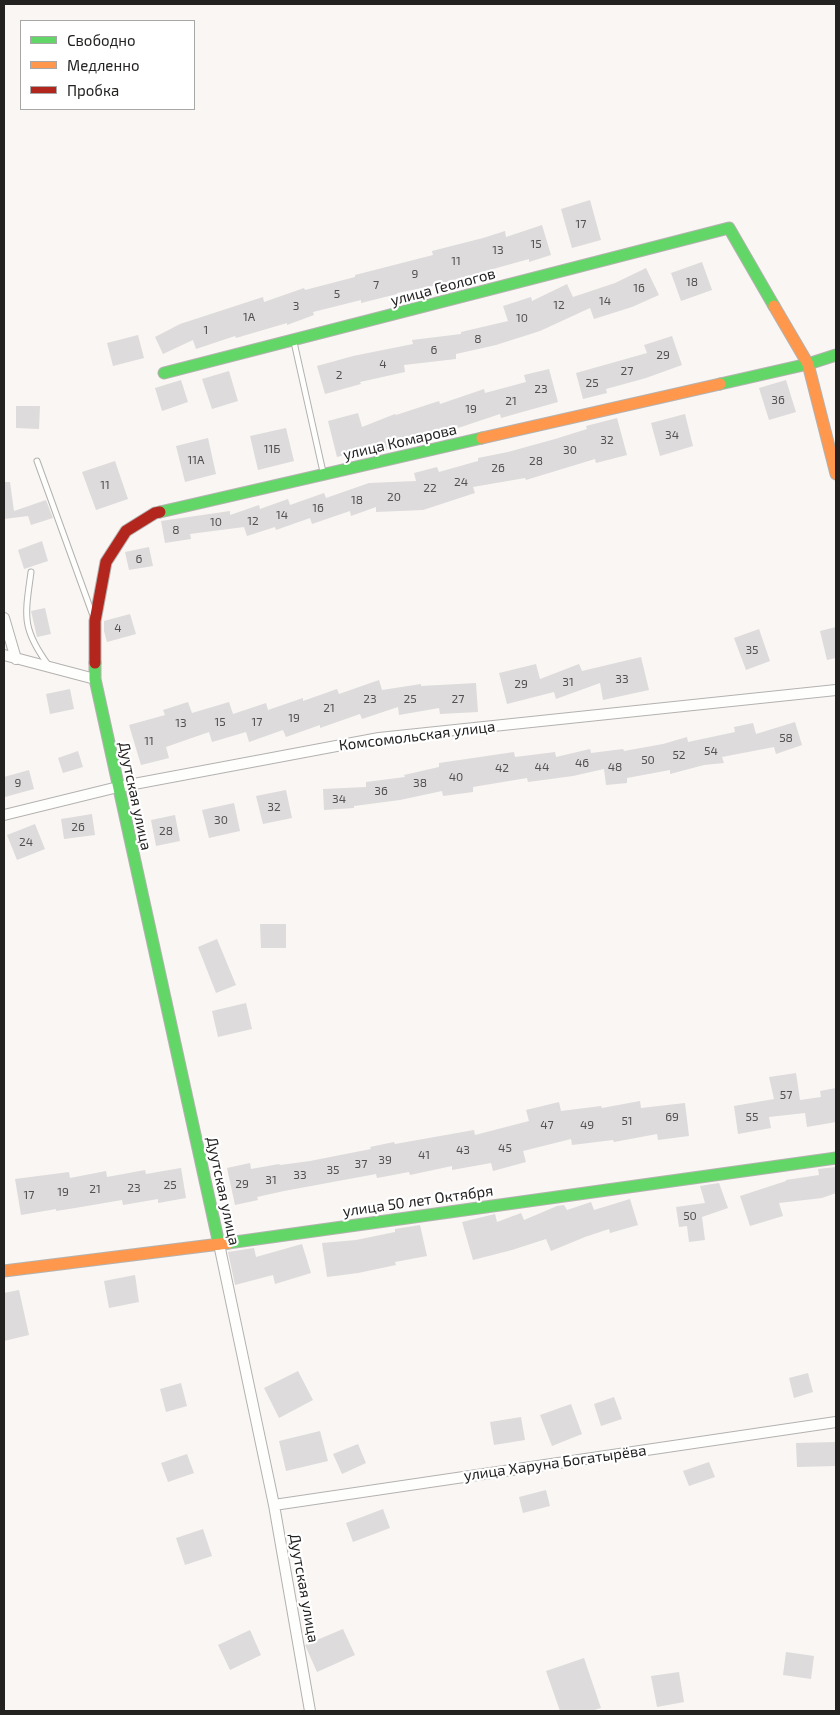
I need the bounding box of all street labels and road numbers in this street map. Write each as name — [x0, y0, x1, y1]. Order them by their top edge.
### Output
street label: улица Геологов — [389, 264, 497, 310]
street label: улица Комарова — [341, 420, 459, 464]
street label: Комсомольская улица — [338, 717, 496, 755]
street label: Дуутская улица — [115, 740, 155, 852]
street label: Дуутская улица — [203, 1135, 243, 1247]
street label: улица 50 лет Октября — [342, 1182, 494, 1220]
street label: улица Харуна Богатырёва — [463, 1441, 647, 1485]
street label: Дуутская улица — [286, 1532, 322, 1644]

